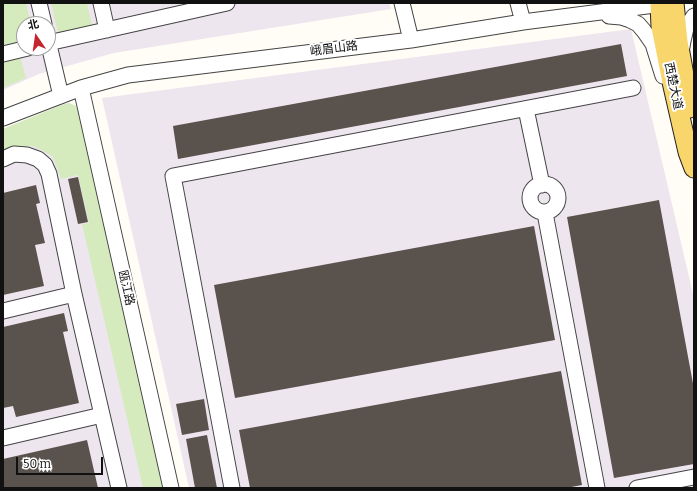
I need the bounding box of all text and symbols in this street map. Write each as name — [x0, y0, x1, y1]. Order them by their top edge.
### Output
north arrow — [16, 16, 56, 56]
text: 北 — [27, 17, 40, 32]
street label: 峨眉山路 — [309, 39, 359, 59]
street label: 西楚大道 — [661, 61, 685, 111]
street label: 瓯江路 — [115, 269, 137, 307]
scale bar — [18, 449, 105, 475]
text: 50 m — [23, 457, 51, 471]

